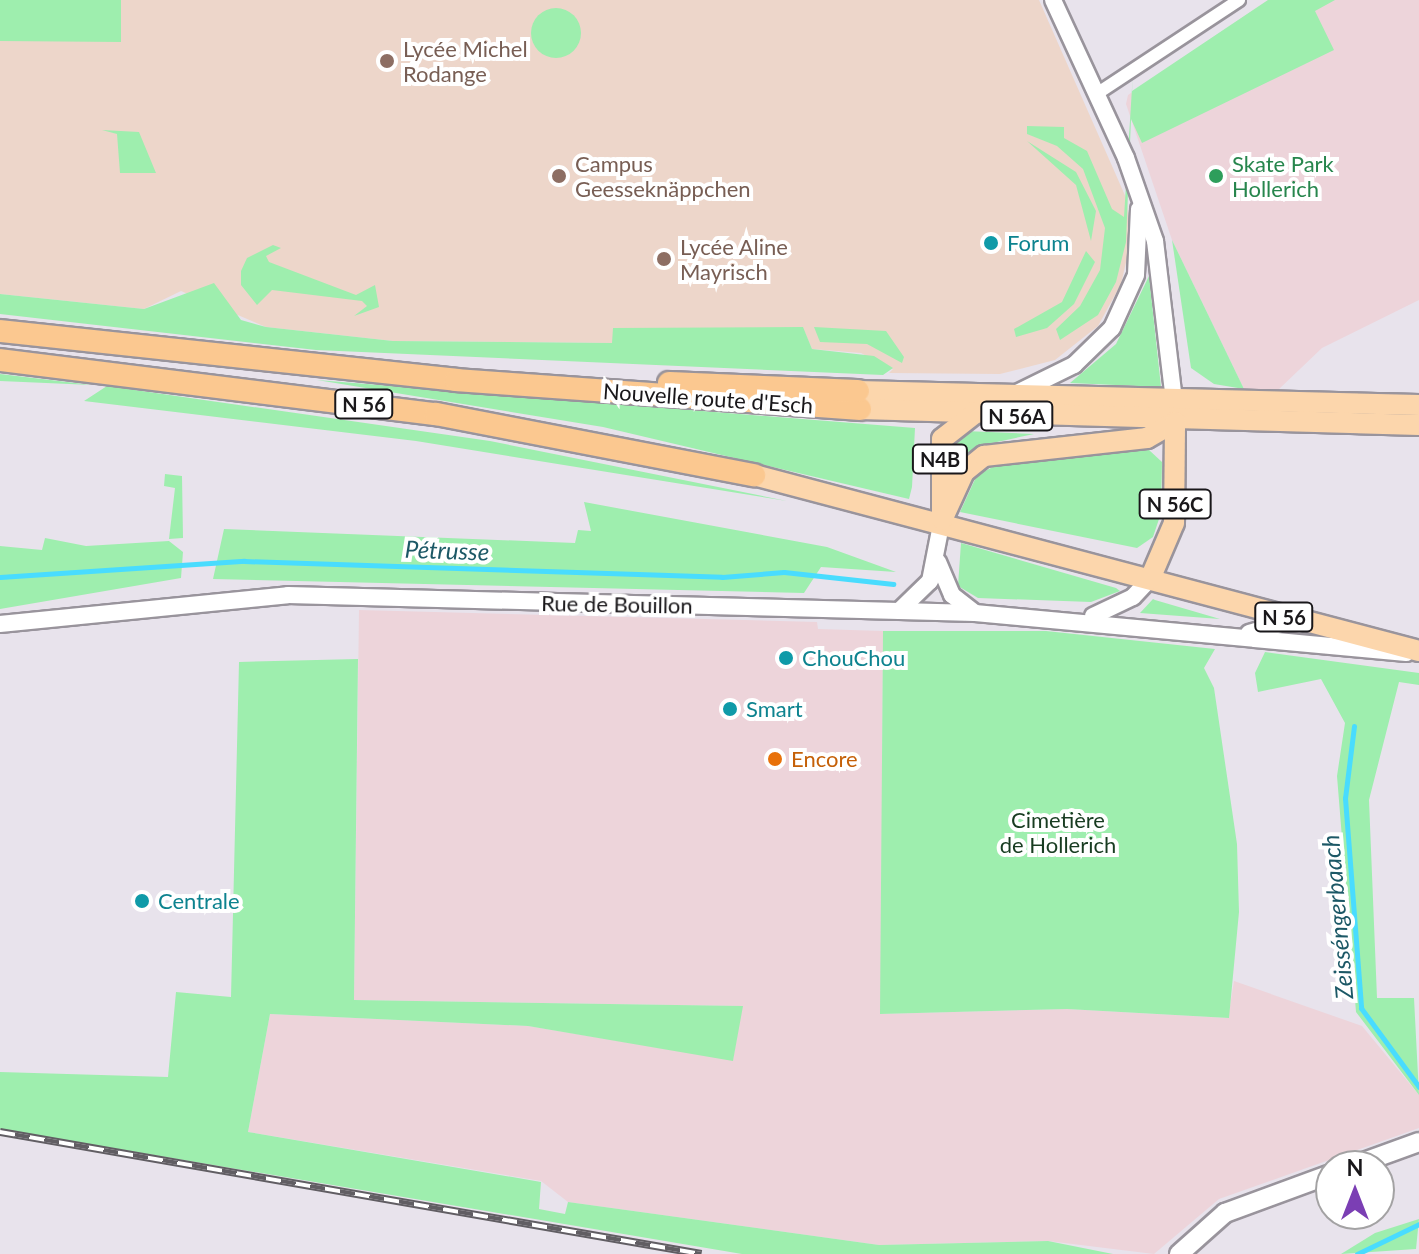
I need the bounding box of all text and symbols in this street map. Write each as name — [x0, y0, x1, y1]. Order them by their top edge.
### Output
place label: Lycée Michel Rodange — [403, 35, 528, 86]
marker: Lycée Michel Rodange — [378, 52, 396, 70]
place label: Campus Geesseknäppchen — [575, 150, 751, 202]
place label: Skate Park Hollerich — [1232, 150, 1334, 202]
marker: Campus Geesseknäppchen — [550, 167, 568, 185]
marker: Skate Park Hollerich — [1207, 167, 1225, 185]
place label: Forum — [1007, 230, 1069, 256]
place label: Lycée Aline Mayrisch — [680, 233, 789, 284]
marker: Forum — [982, 234, 1000, 252]
marker: Lycée Aline Mayrisch — [655, 250, 673, 268]
street label: Nouvelle route d'Esch — [602, 377, 814, 419]
road number: N 56 — [334, 388, 394, 420]
road number: N 56A — [979, 400, 1055, 432]
road number: N4B — [910, 443, 970, 475]
road number: N 56C — [1137, 488, 1213, 520]
water label: Pétrusse — [404, 534, 490, 566]
street label: Rue de Bouillon — [541, 589, 693, 619]
road number: N 56 — [1254, 601, 1314, 633]
place label: ChouChou — [802, 645, 905, 671]
marker: ChouChou — [777, 649, 795, 667]
place label: Smart — [746, 696, 803, 722]
marker: Smart — [721, 700, 739, 718]
place label: Encore — [791, 746, 858, 772]
marker: Encore — [766, 750, 784, 768]
park label: Cimetière de Hollerich — [1000, 806, 1116, 858]
water label: Zeisséngerbaach — [1315, 834, 1359, 1000]
place label: Centrale — [158, 888, 240, 914]
marker: Centrale — [133, 892, 151, 910]
north arrow — [1315, 1150, 1395, 1230]
text: N — [1347, 1154, 1363, 1181]

